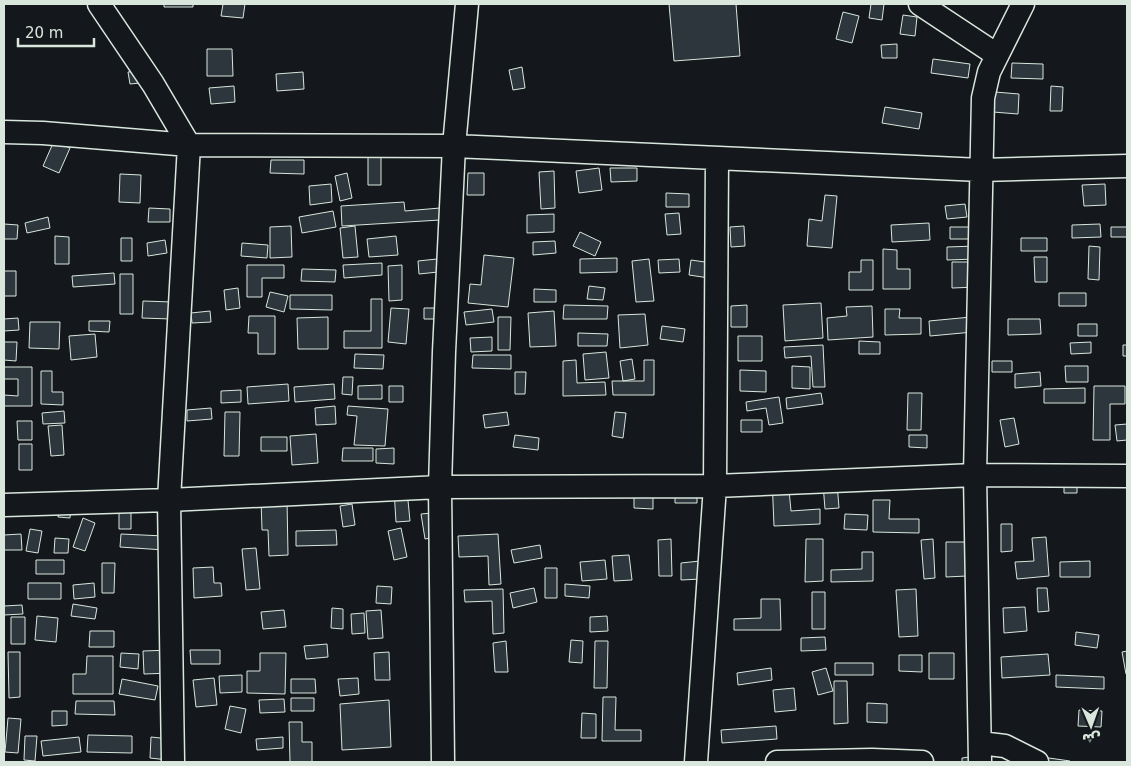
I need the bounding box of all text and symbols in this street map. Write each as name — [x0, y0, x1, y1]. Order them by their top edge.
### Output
scale bar — [18, 15, 94, 47]
text: 20 m — [25, 24, 63, 42]
north arrow — [1066, 701, 1116, 751]
text: ش — [1082, 731, 1101, 747]

